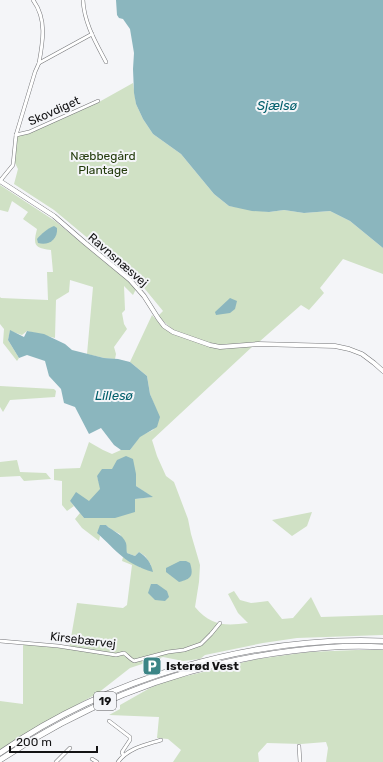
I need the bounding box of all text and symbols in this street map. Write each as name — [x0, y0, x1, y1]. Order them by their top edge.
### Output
street label: Skovdiget — [26, 93, 82, 129]
water label: Sjælsø — [257, 98, 298, 113]
park label: Næbbegård Plantage — [70, 149, 136, 177]
street label: Ravnsnæsvej — [85, 230, 151, 290]
water label: Lillesø — [95, 388, 134, 403]
street label: Kirsebærvej — [49, 629, 117, 651]
parking icon: Isterød Vest — [141, 655, 163, 677]
place label: Isterød Vest — [166, 659, 239, 673]
road number: 19 — [94, 692, 116, 710]
scale bar — [10, 728, 97, 754]
text: 200 m — [16, 735, 52, 749]

